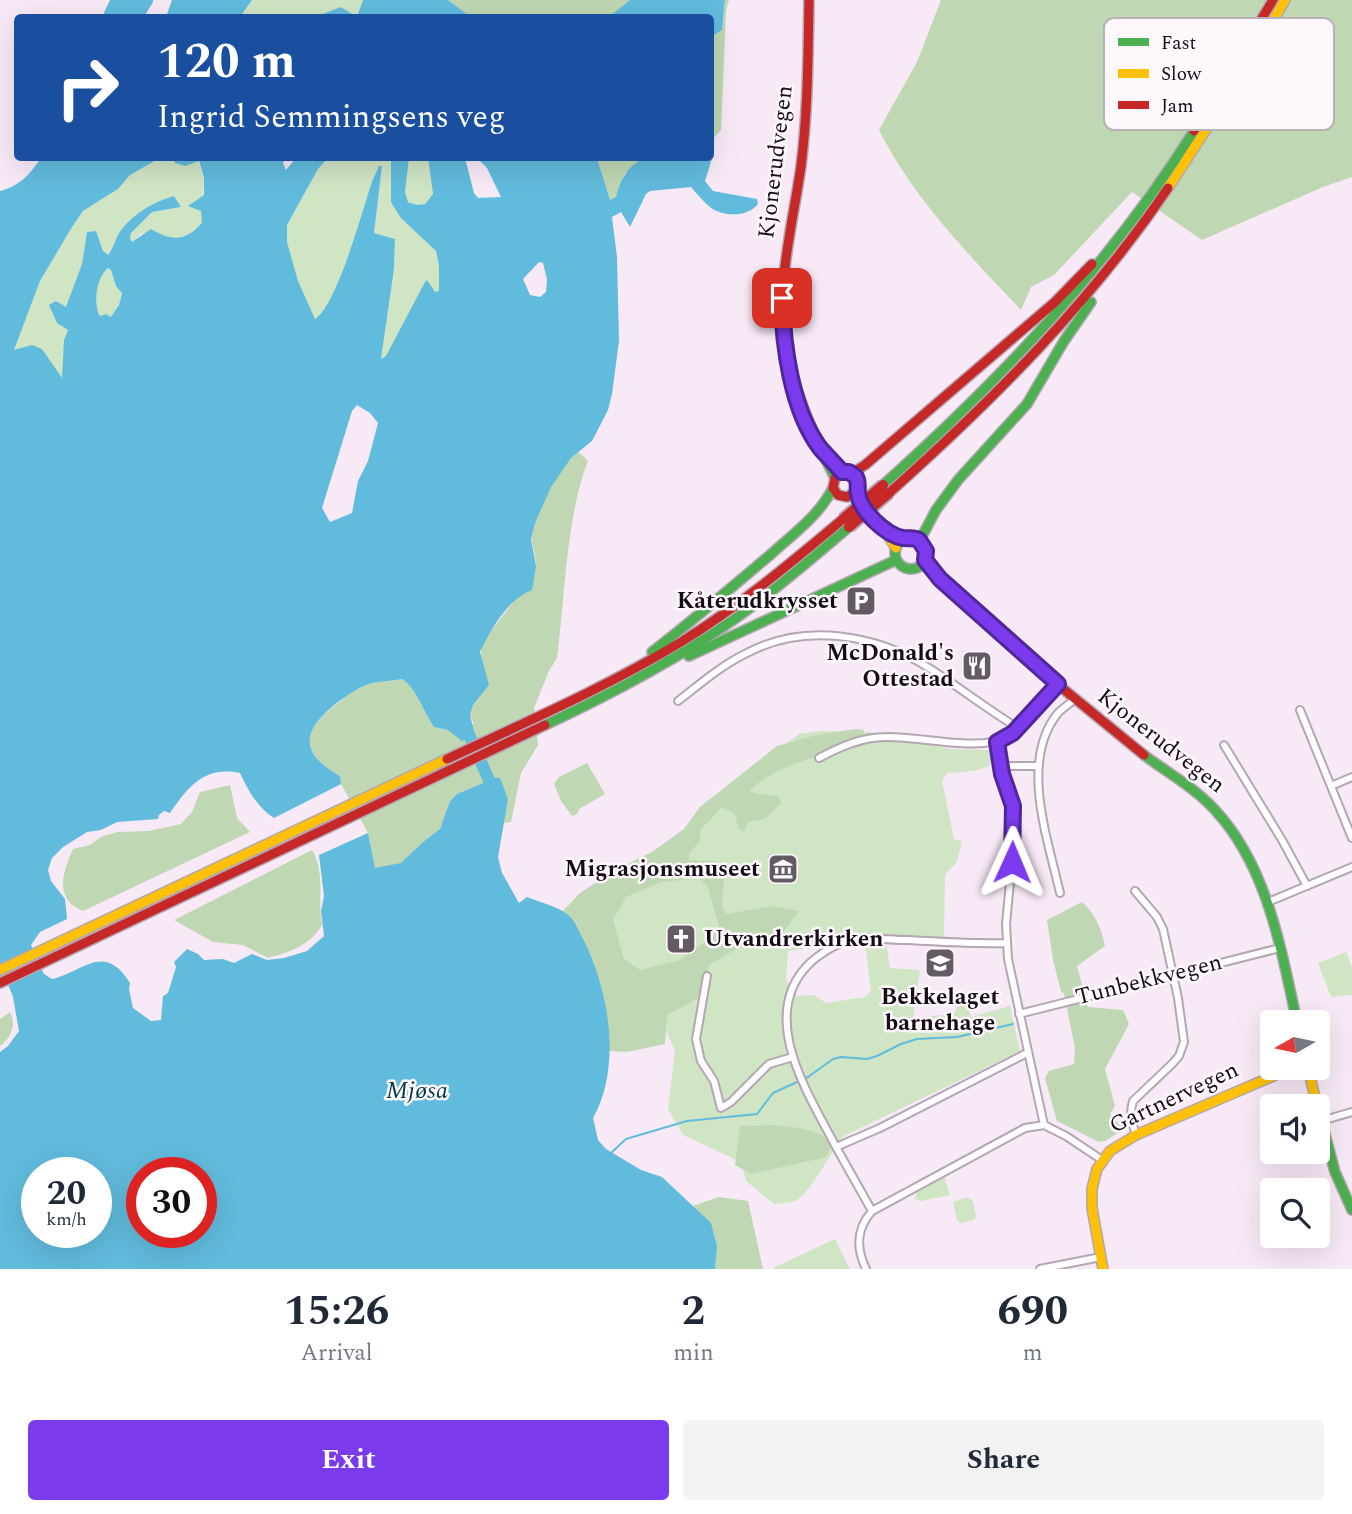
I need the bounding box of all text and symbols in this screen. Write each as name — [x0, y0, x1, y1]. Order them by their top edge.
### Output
legend — [1104, 18, 1334, 130]
text: 120 m — [157, 25, 296, 100]
text: Fast — [1161, 29, 1197, 58]
icon: right — [42, 42, 133, 133]
text: Slow — [1161, 60, 1202, 89]
street label: Kjonerudvegen — [749, 83, 803, 241]
text: Jam — [1161, 92, 1193, 121]
text: Ingrid Semmingsens veg — [157, 93, 505, 142]
pin — [752, 268, 812, 328]
icon: arrive — [763, 279, 801, 317]
place label: Kåterudkrysset — [677, 584, 838, 619]
parking icon: Kåterudkrysset — [844, 584, 878, 618]
place label: McDonald's Ottestad — [826, 636, 954, 697]
restaurant icon: McDonald's Ottestad — [960, 649, 994, 683]
street label: Kjonerudvegen — [1089, 680, 1233, 802]
position arrow — [975, 825, 1049, 899]
place label: Migrasjonsmuseet — [565, 852, 760, 887]
museum icon: Migrasjonsmuseet — [766, 852, 800, 886]
church icon: Utvandrerkirken — [664, 922, 698, 956]
place label: Utvandrerkirken — [704, 922, 883, 957]
street label: Tunbekkvegen — [1072, 945, 1226, 1015]
school or university icon: Bekkelaget barnehage — [923, 946, 957, 980]
place label: Bekkelaget barnehage — [881, 980, 999, 1041]
north arrow — [1260, 1010, 1330, 1080]
map controls — [1260, 1010, 1330, 1248]
street label: Gartnervegen — [1104, 1053, 1244, 1143]
water label: Mjøsa — [386, 1073, 448, 1109]
button: sound — [1260, 1094, 1330, 1164]
speed limit sign: 30 — [126, 1157, 217, 1248]
text: 20 — [47, 1167, 86, 1220]
button: search — [1260, 1178, 1330, 1248]
text: km/h — [46, 1206, 87, 1233]
text: 15:26 — [284, 1280, 389, 1343]
text: 2 — [682, 1280, 705, 1343]
text: 690 — [997, 1280, 1068, 1343]
text: Arrival — [301, 1336, 372, 1371]
text: min — [673, 1336, 714, 1371]
text: m — [1023, 1336, 1043, 1371]
button: Exit — [28, 1420, 669, 1500]
button: Share — [683, 1420, 1324, 1500]

